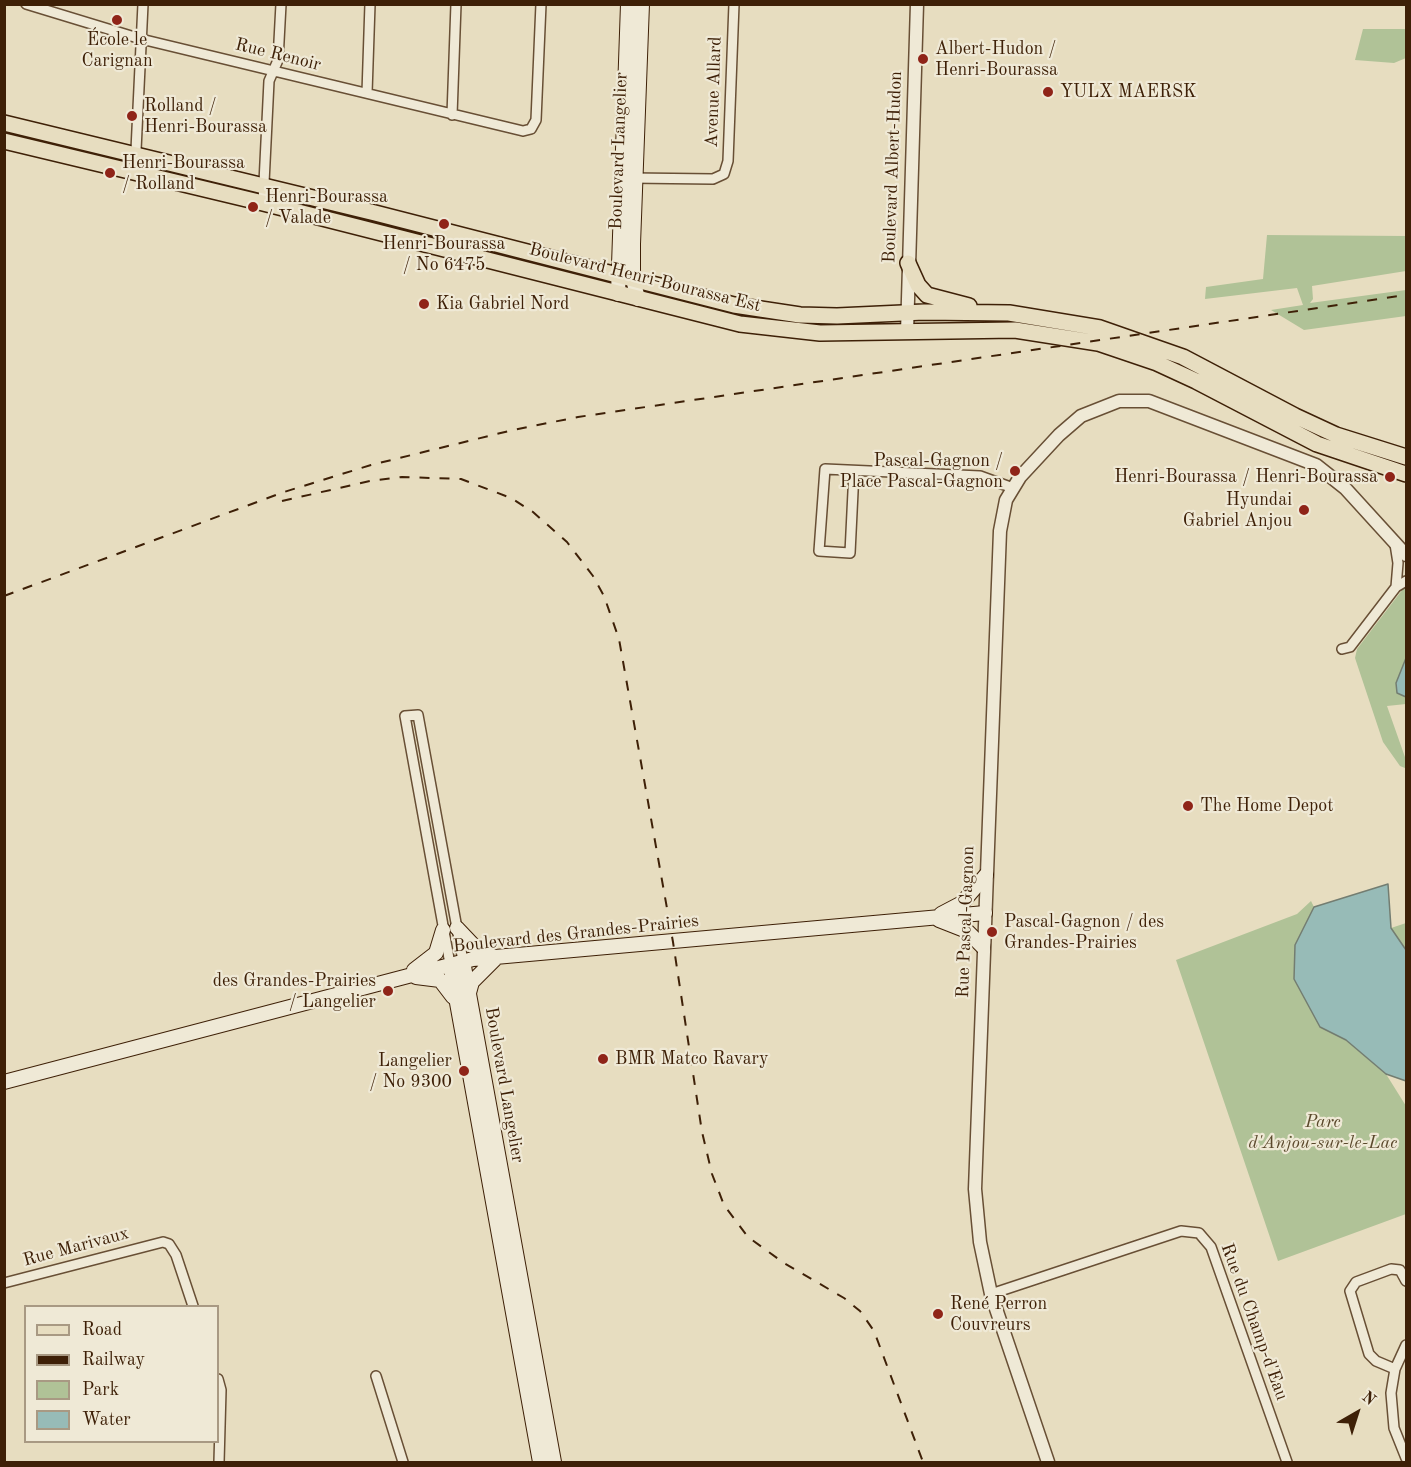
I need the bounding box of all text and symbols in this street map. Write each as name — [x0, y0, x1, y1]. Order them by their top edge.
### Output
marker: École le Carignan — [110, 13, 124, 27]
place label: École le Carignan — [81, 29, 153, 72]
street label: Rue Renoir — [233, 34, 323, 76]
street label: Avenue Allard — [701, 36, 727, 148]
place label: Albert-Hudon / Henri-Bourassa — [935, 38, 1058, 80]
marker: Albert-Hudon / Henri-Bourassa — [916, 52, 930, 66]
street label: Boulevard Albert-Hudon — [879, 71, 907, 263]
street label: Boulevard Langelier — [605, 72, 633, 230]
place label: YULX MAERSK — [1060, 81, 1197, 103]
marker: YULX MAERSK — [1041, 85, 1055, 99]
place label: Rolland / Henri-Bourassa — [144, 95, 267, 138]
marker: Rolland / Henri-Bourassa — [125, 109, 139, 123]
place label: Henri-Bourassa / Rolland — [122, 152, 245, 195]
marker: Henri-Bourassa / Rolland — [103, 166, 117, 180]
place label: Henri-Bourassa / Valade — [265, 186, 388, 228]
marker: Henri-Bourassa / Valade — [246, 200, 260, 214]
marker: Henri-Bourassa / No 6475 — [437, 217, 451, 231]
place label: Henri-Bourassa / No 6475 — [383, 233, 505, 276]
street label: Boulevard Henri-Bourassa Est — [527, 239, 763, 317]
place label: Kia Gabriel Nord — [436, 293, 569, 315]
marker: Kia Gabriel Nord — [417, 297, 431, 311]
place label: Pascal-Gagnon / Place Pascal-Gagnon — [839, 450, 1003, 492]
marker: Pascal-Gagnon / Place Pascal-Gagnon — [1008, 464, 1022, 478]
place label: Henri-Bourassa / Henri-Bourassa — [1114, 466, 1378, 488]
marker: Henri-Bourassa / Henri-Bourassa — [1383, 470, 1397, 484]
place label: Hyundai Gabriel Anjou — [1183, 489, 1292, 532]
marker: Hyundai Gabriel Anjou — [1297, 503, 1311, 517]
place label: The Home Depot — [1200, 795, 1334, 817]
marker: The Home Depot — [1181, 799, 1195, 813]
street label: Rue Pascal-Gagnon — [953, 846, 979, 998]
street label: Boulevard des Grandes-Prairies — [452, 910, 700, 958]
place label: Pascal-Gagnon / des Grandes-Prairies — [1004, 911, 1164, 954]
marker: Pascal-Gagnon / des Grandes-Prairies — [985, 925, 999, 939]
place label: des Grandes-Prairies / Langelier — [213, 970, 376, 1012]
marker: des Grandes-Prairies / Langelier — [381, 984, 395, 998]
street label: Boulevard Langelier — [480, 1005, 528, 1165]
place label: BMR Matco Ravary — [615, 1048, 769, 1070]
place label: Langelier / No 9300 — [369, 1050, 452, 1092]
marker: BMR Matco Ravary — [596, 1052, 610, 1066]
marker: Langelier / No 9300 — [457, 1064, 471, 1078]
park label: Parc d'Anjou-sur-le-Lac — [1248, 1111, 1398, 1154]
street label: Rue Marivaux — [21, 1222, 131, 1272]
street label: Rue du Champ-d'Eau — [1216, 1241, 1292, 1403]
place label: René Perron Couvreurs — [950, 1293, 1047, 1336]
legend — [24, 1305, 219, 1443]
marker: René Perron Couvreurs — [931, 1307, 945, 1321]
text: Road — [82, 1321, 122, 1339]
text: Railway — [82, 1351, 145, 1369]
text: Park — [82, 1381, 119, 1399]
north arrow — [1327, 1383, 1387, 1443]
text: N — [1359, 1389, 1378, 1409]
text: Water — [82, 1411, 131, 1429]

